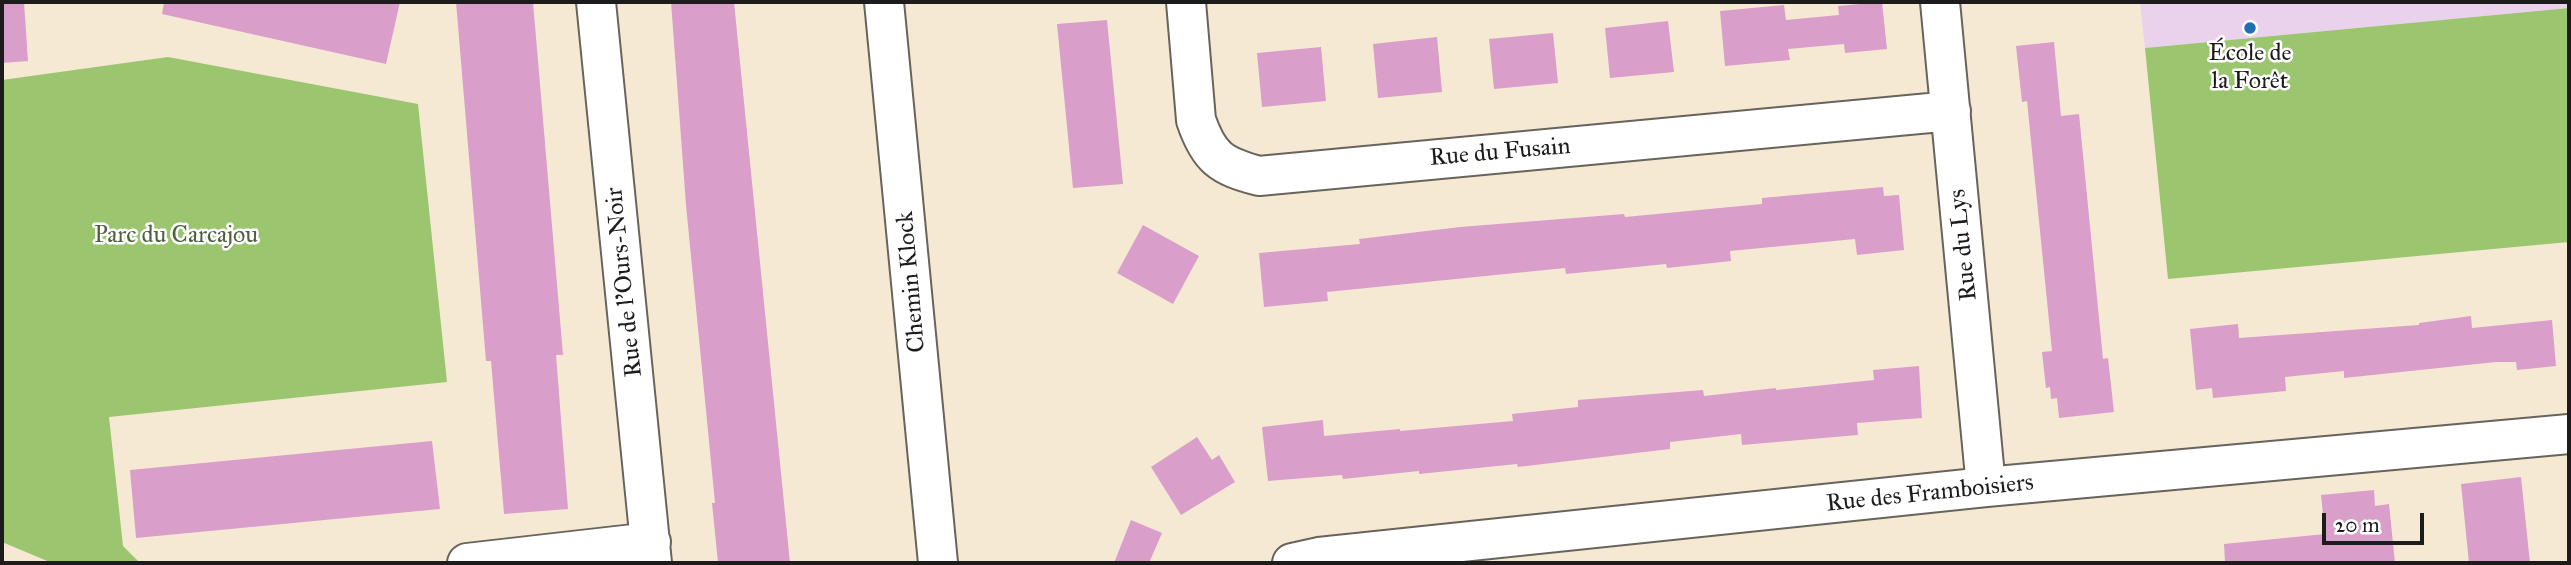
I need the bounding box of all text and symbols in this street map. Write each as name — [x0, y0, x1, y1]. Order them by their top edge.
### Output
marker: École de la Forêt — [2242, 20, 2258, 36]
place label: École de la Forêt — [2208, 40, 2292, 96]
street label: Rue du Fusain — [1428, 132, 1572, 174]
street label: Rue de l'Ours-Noir — [601, 186, 649, 378]
street label: Rue du Lys — [1944, 188, 1984, 302]
street label: Chemin Klock — [891, 210, 933, 354]
park label: Parc du Carcajou — [94, 222, 258, 250]
street label: Rue des Framboisiers — [1825, 469, 2035, 519]
scale bar — [2326, 498, 2428, 542]
text: 20 m — [2335, 512, 2380, 538]

